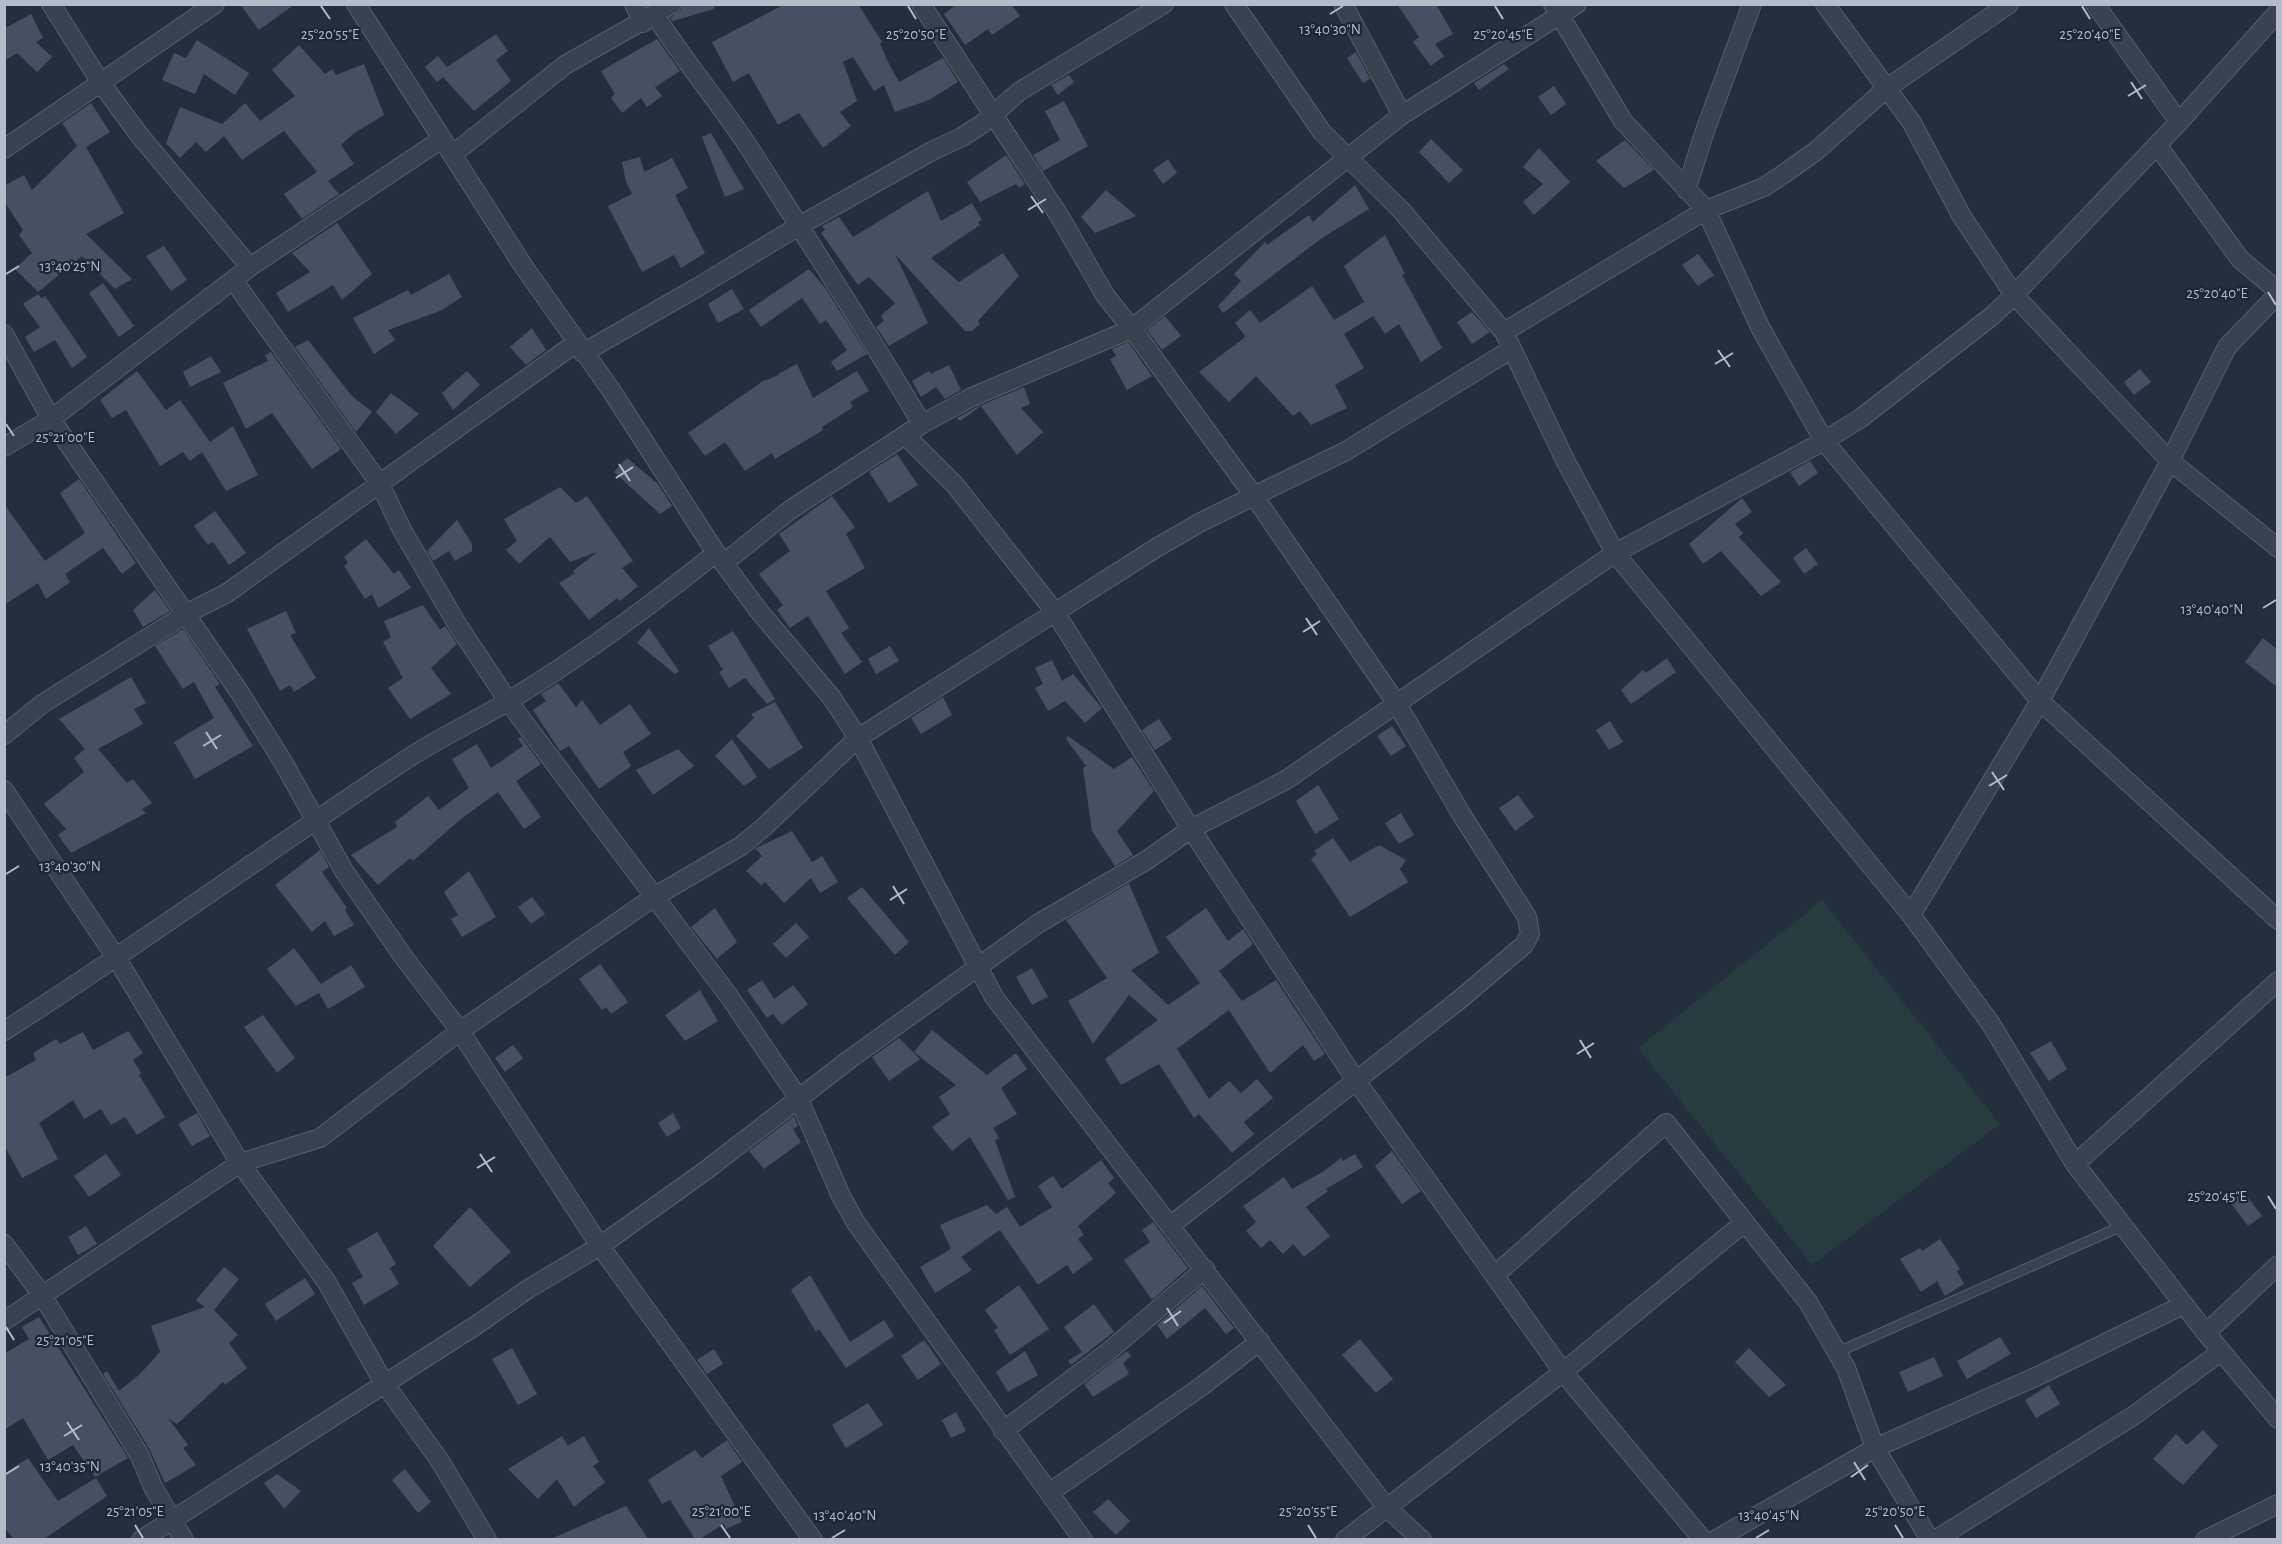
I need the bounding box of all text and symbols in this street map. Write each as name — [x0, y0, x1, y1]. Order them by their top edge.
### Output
text: 13°40'30"N — [1299, 22, 1361, 37]
text: 25°20'55"E — [301, 27, 359, 42]
text: 25°20'50"E — [886, 27, 946, 42]
text: 25°20'45"E — [1473, 27, 1533, 42]
text: 25°20'40"E — [2059, 27, 2121, 42]
text: 13°40'25"N — [40, 259, 100, 274]
text: 25°20'40"E — [2186, 286, 2248, 301]
text: 25°21'00"E — [35, 430, 95, 445]
text: 13°40'40"N — [2181, 602, 2243, 617]
text: 13°40'30"N — [39, 859, 101, 874]
text: 25°20'45"E — [2187, 1189, 2247, 1204]
text: 25°21'05"E — [36, 1333, 94, 1348]
text: 13°40'35"N — [40, 1459, 100, 1474]
text: 25°21'05"E — [106, 1504, 164, 1519]
text: 25°21'00"E — [691, 1504, 751, 1519]
text: 25°20'55"E — [1279, 1504, 1337, 1519]
text: 25°20'50"E — [1865, 1504, 1925, 1519]
text: 13°40'40"N — [814, 1508, 876, 1523]
text: 13°40'45"N — [1738, 1508, 1800, 1523]

